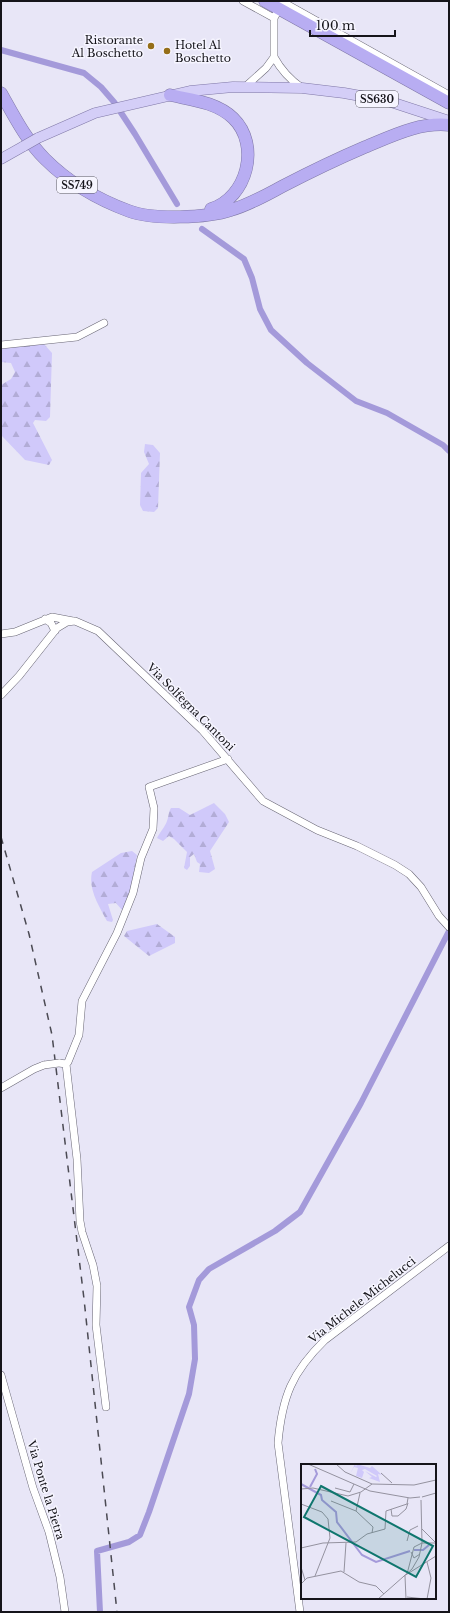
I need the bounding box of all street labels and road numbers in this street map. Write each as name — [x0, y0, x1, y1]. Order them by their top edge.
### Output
road number: SS630 — [356, 91, 398, 107]
road number: SS749 — [57, 177, 97, 193]
street label: Via Solfegna Cantoni — [143, 659, 238, 754]
street label: Via Michele Michelucci — [305, 1254, 418, 1347]
street label: Via Ponte la Pietra — [24, 1438, 68, 1542]

